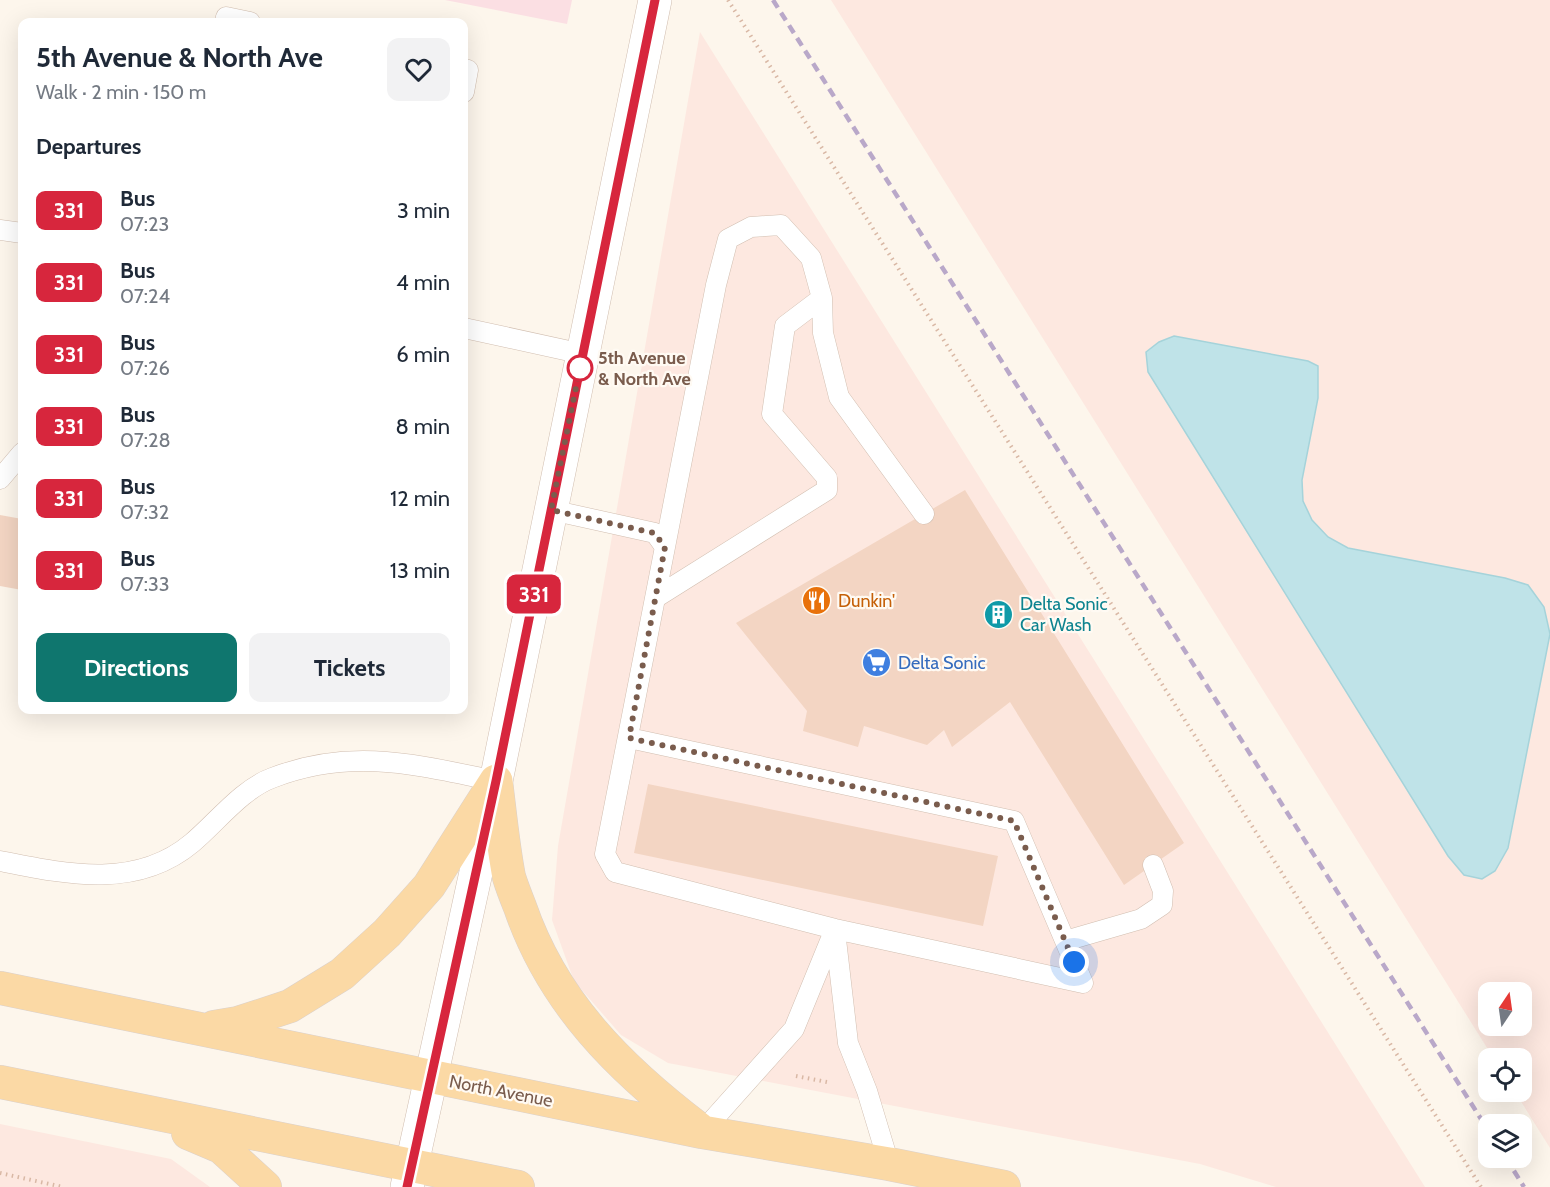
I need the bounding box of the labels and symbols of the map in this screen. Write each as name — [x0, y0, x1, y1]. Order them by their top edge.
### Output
place label: 5th Avenue & North Ave — [598, 347, 691, 390]
marker: 5th Avenue & North Ave — [567, 355, 593, 381]
line badge: 331 — [500, 574, 568, 614]
restaurant icon: Dunkin' — [801, 585, 833, 617]
place label: Dunkin' — [838, 590, 895, 612]
place label: Delta Sonic Car Wash — [1020, 593, 1108, 636]
building icon: Delta Sonic Car Wash — [983, 598, 1015, 630]
supermarket icon: Delta Sonic — [861, 647, 893, 679]
place label: Delta Sonic — [898, 652, 986, 674]
your location — [1059, 947, 1089, 977]
north arrow — [1478, 982, 1532, 1036]
street label: North Avenue — [447, 1070, 555, 1112]

